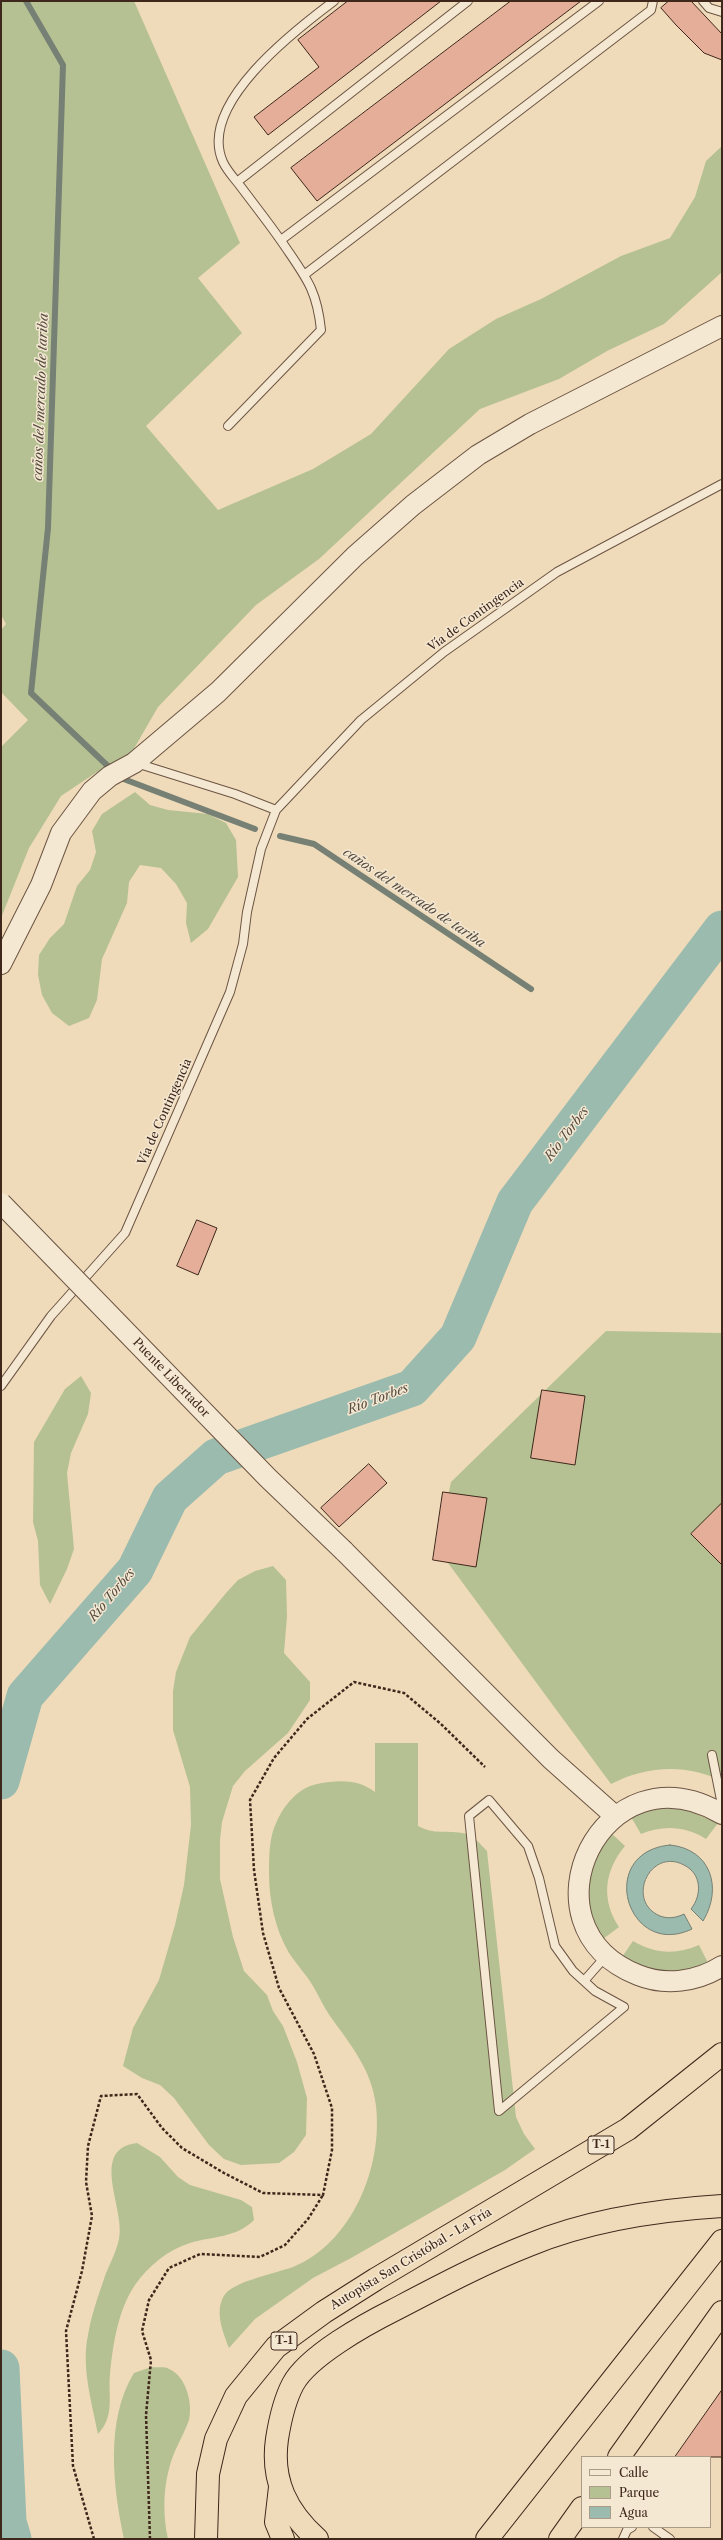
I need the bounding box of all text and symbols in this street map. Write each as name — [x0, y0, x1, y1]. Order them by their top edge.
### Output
water label: caños del mercado de tariba — [30, 313, 52, 481]
street label: Vía de Contingencia — [425, 575, 527, 655]
water label: caños del mercado de tariba — [340, 845, 488, 951]
street label: Vía de Contingencia — [135, 1056, 195, 1168]
water label: Río Torbes — [541, 1104, 593, 1164]
street label: Puente Libertador — [130, 1335, 212, 1421]
water label: Río Torbes — [345, 1380, 411, 1418]
water label: Río Torbes — [85, 1565, 139, 1625]
road number: T-1 — [588, 2136, 614, 2154]
street label: Autopista San Cristóbal - La Fría — [328, 2205, 494, 2313]
road number: T-1 — [271, 2332, 297, 2350]
legend — [581, 2456, 711, 2528]
text: Calle — [619, 2465, 648, 2480]
text: Parque — [619, 2485, 659, 2500]
text: Agua — [619, 2505, 648, 2520]

